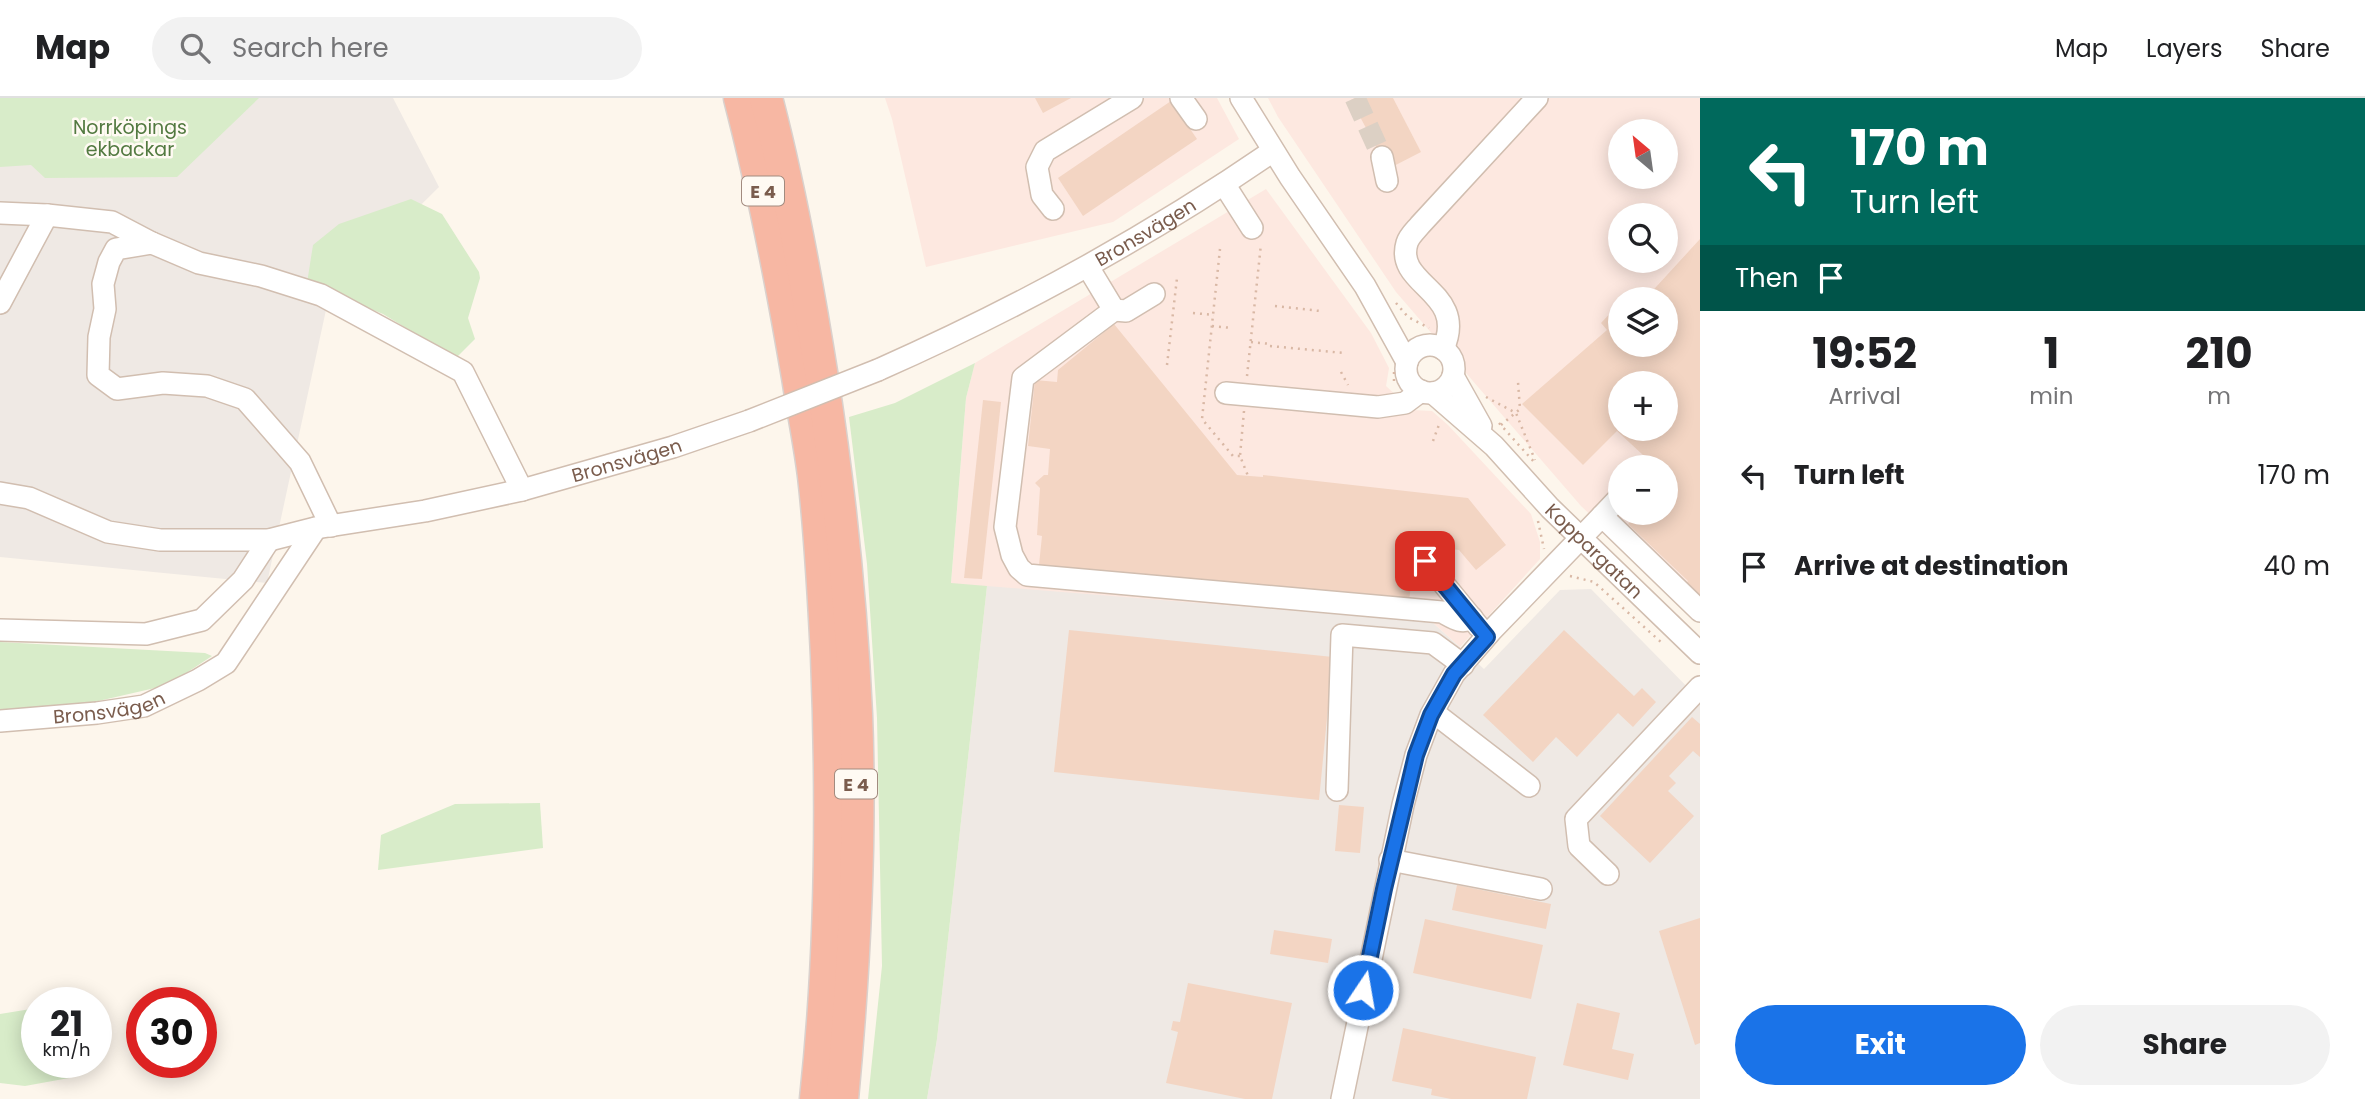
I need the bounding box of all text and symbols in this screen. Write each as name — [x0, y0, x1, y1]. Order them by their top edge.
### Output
search box — [152, 17, 642, 80]
text: Map — [35, 24, 110, 71]
icon: search — [176, 29, 214, 67]
text: Search here — [232, 30, 389, 66]
text: Map — [2055, 32, 2108, 65]
text: Layers — [2146, 32, 2222, 65]
text: Share — [2260, 32, 2330, 65]
park label: Norrköpings ekbackar — [73, 114, 187, 163]
text: 170 m — [1850, 114, 1989, 182]
north arrow — [1608, 119, 1678, 189]
map controls — [1608, 119, 1678, 525]
icon: left — [1735, 126, 1826, 217]
road number: E 4 — [742, 176, 784, 206]
text: Turn left — [1850, 179, 1979, 224]
street label: Bronsvägen — [1090, 192, 1201, 273]
button: search — [1608, 203, 1678, 273]
icon: arrive — [1812, 259, 1850, 297]
text: Then — [1735, 260, 1798, 296]
button: layers — [1608, 287, 1678, 357]
text: 19:52 — [1812, 324, 1917, 383]
text: 1 — [2043, 324, 2059, 383]
text: 210 — [2186, 324, 2253, 383]
button: + — [1608, 371, 1678, 441]
text: Arrival — [1828, 380, 1901, 412]
text: min — [2029, 380, 2073, 412]
text: m — [2207, 380, 2231, 412]
street label: Bronsvägen — [569, 431, 685, 489]
button: − — [1608, 455, 1678, 525]
icon: left — [1735, 457, 1773, 495]
text: Turn left — [1794, 457, 1905, 493]
text: 170 m — [2257, 457, 2330, 493]
street label: Koppargatan — [1539, 497, 1649, 605]
pin — [1395, 531, 1455, 591]
icon: arrive — [1406, 542, 1444, 580]
icon: arrive — [1735, 548, 1773, 586]
text: Arrive at destination — [1794, 548, 2069, 584]
text: 40 m — [2264, 548, 2330, 584]
street label: Bronsvägen — [52, 684, 170, 730]
road number: E 4 — [835, 770, 877, 798]
position arrow — [1326, 953, 1400, 1027]
speed limit sign: 30 — [126, 987, 217, 1078]
text: 21 — [50, 999, 83, 1048]
button: Exit — [1735, 1005, 2026, 1085]
button: Share — [2040, 1005, 2330, 1085]
text: km/h — [43, 1037, 90, 1062]

